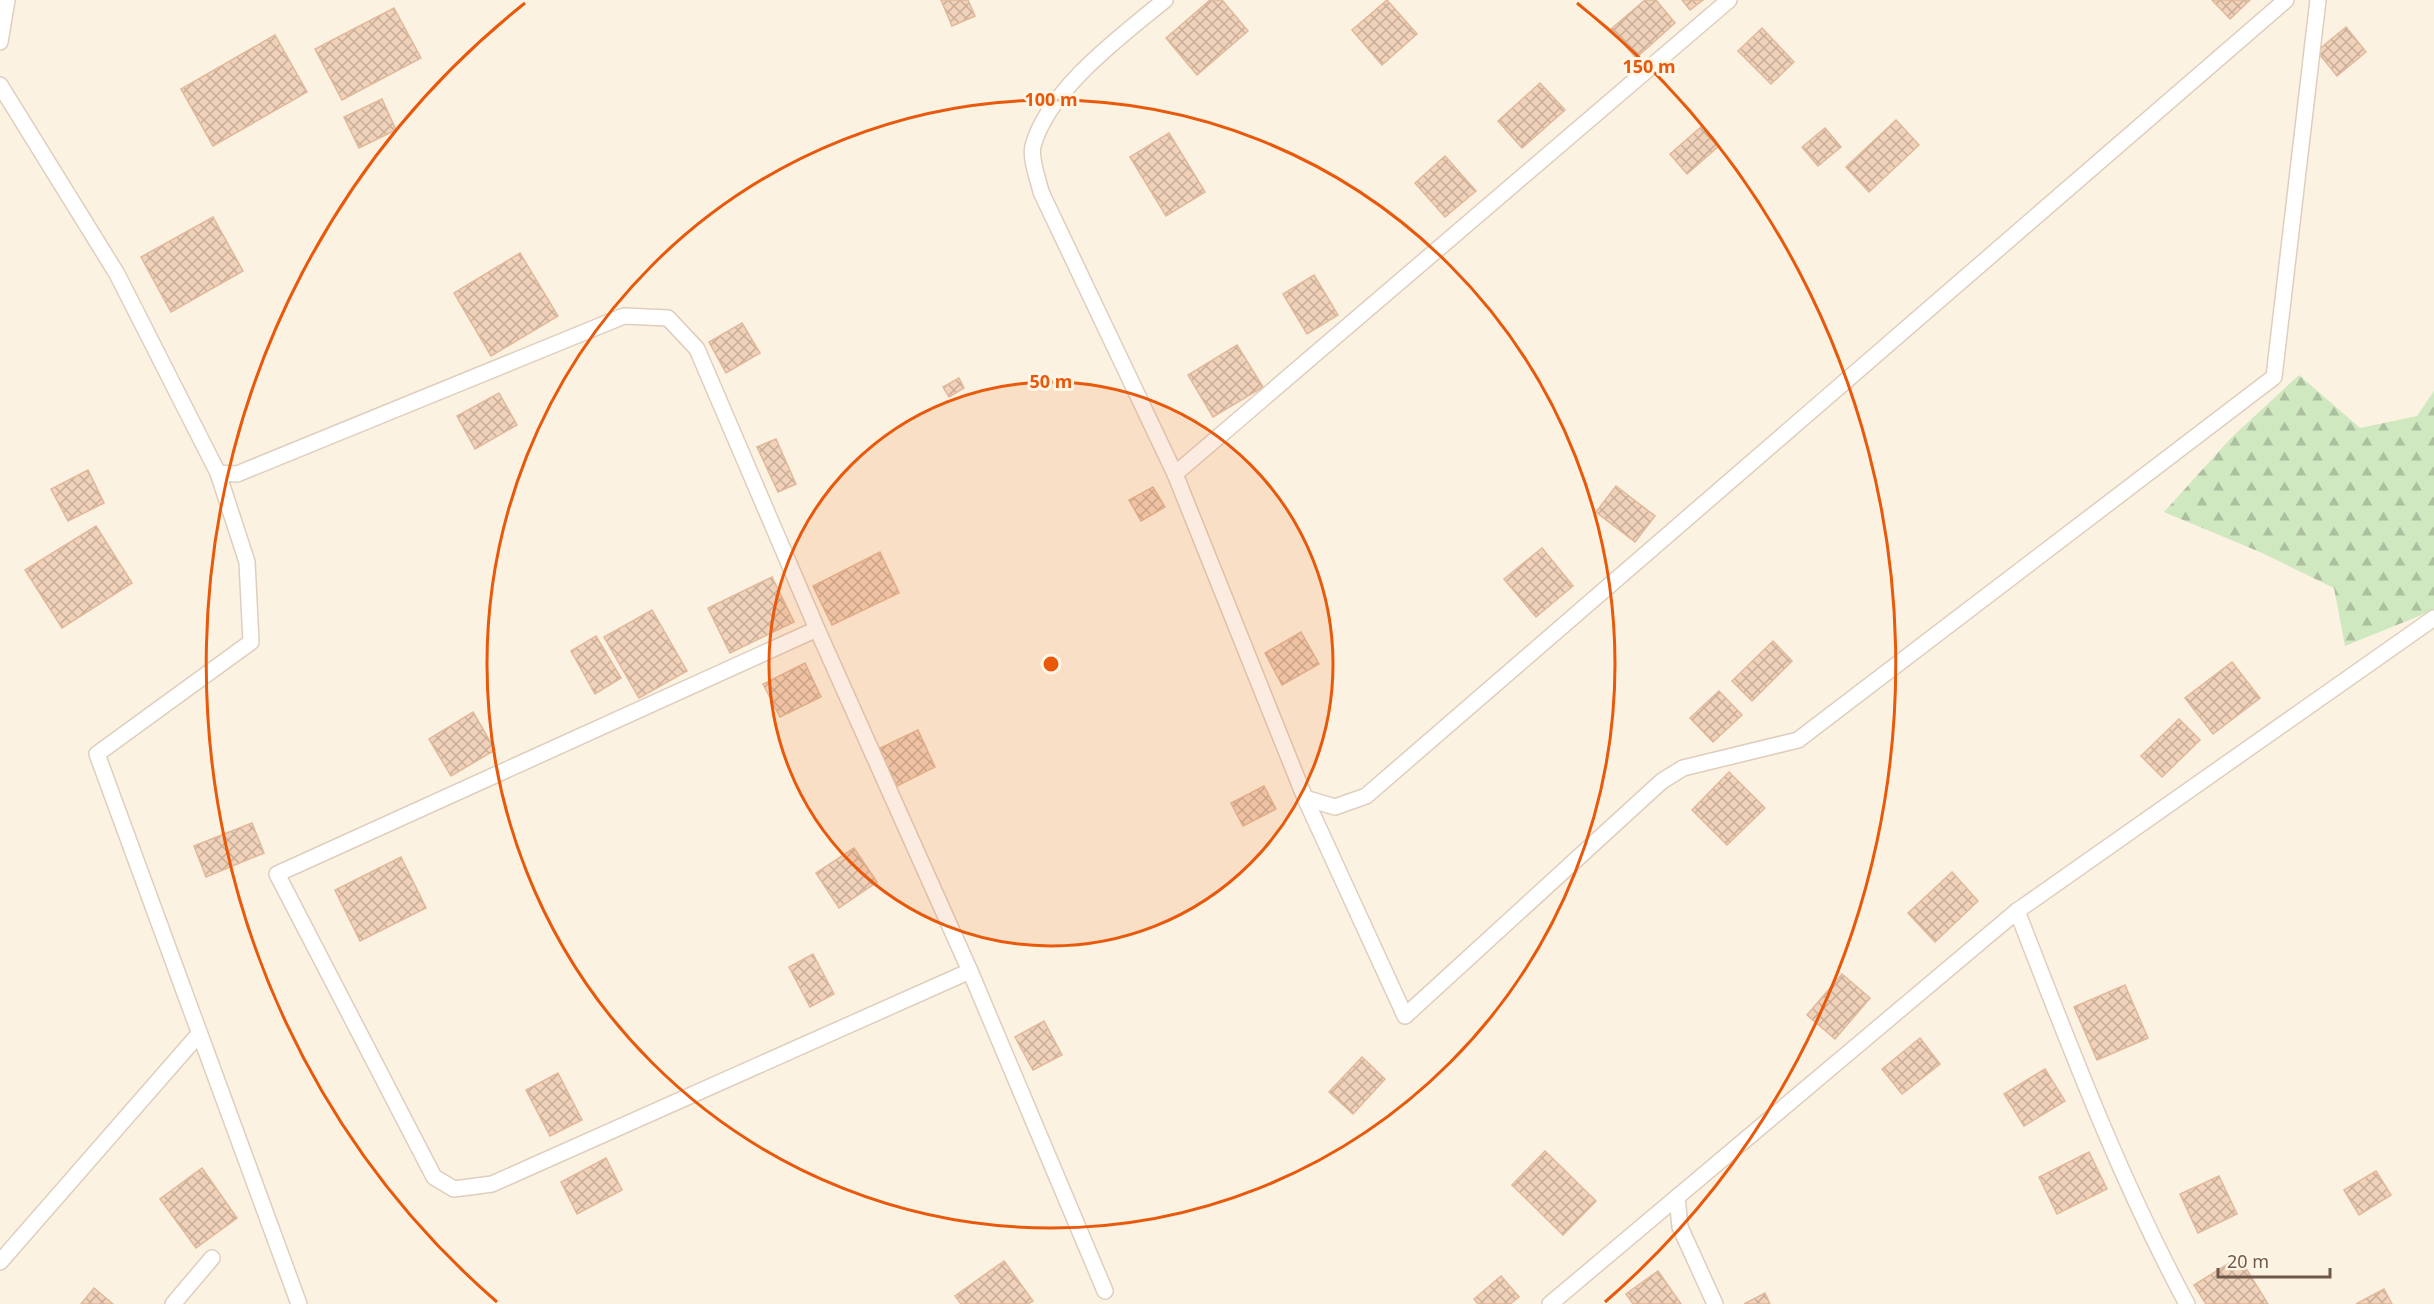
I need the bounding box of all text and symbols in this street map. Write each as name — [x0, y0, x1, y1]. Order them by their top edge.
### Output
text: 150 m — [1622, 54, 1676, 78]
text: 100 m — [1024, 87, 1078, 111]
text: 50 m — [1030, 369, 1072, 393]
centre of rings — [1041, 654, 1061, 674]
scale bar — [2218, 1241, 2330, 1279]
text: 20 m — [2227, 1249, 2269, 1273]

